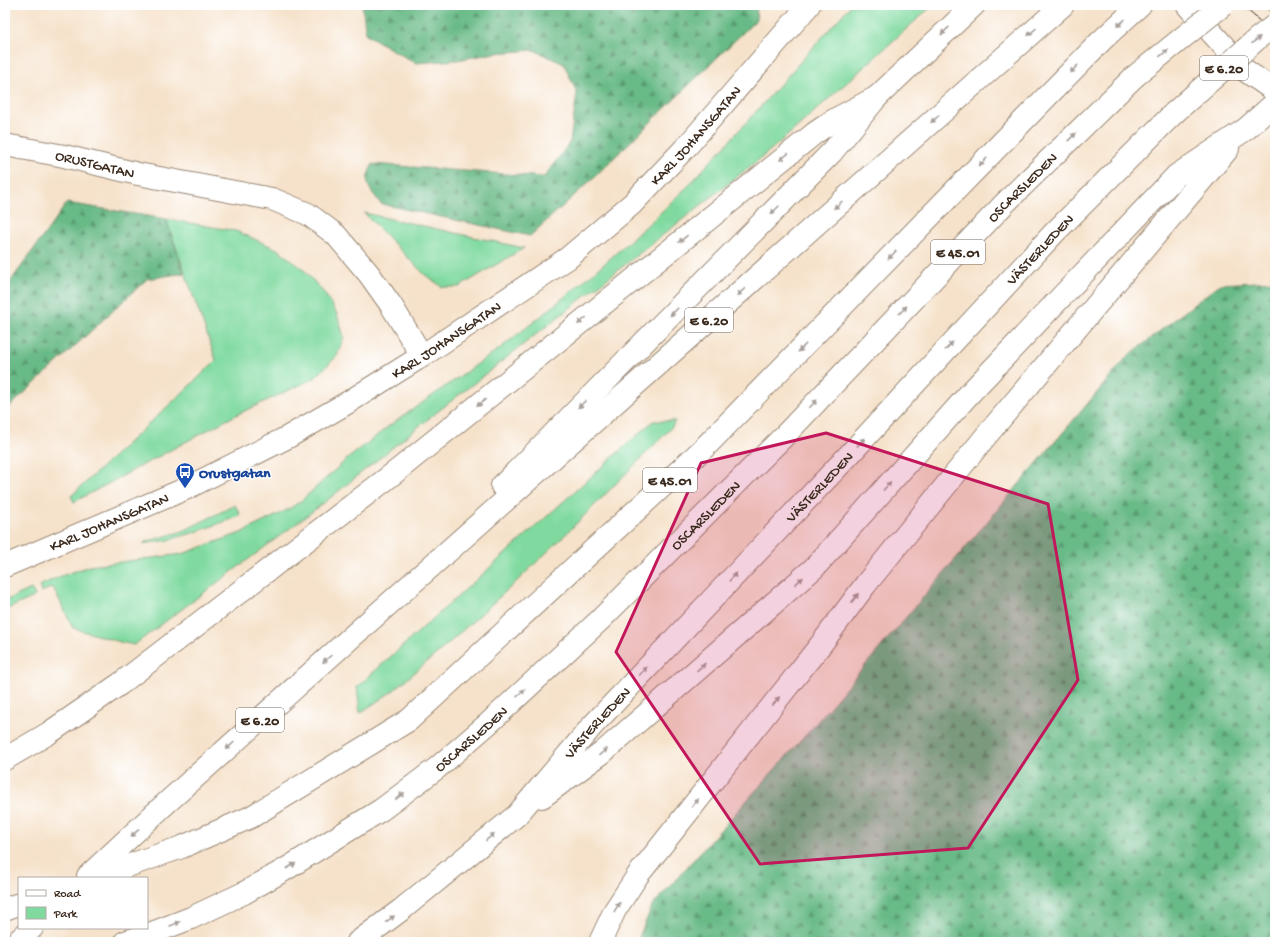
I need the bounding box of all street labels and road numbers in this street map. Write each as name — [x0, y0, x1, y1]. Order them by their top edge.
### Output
road number: E 6.20 — [1200, 56, 1248, 80]
street label: KARL JOHANSGATAN — [647, 83, 746, 190]
street label: ORUSTGATAN — [54, 148, 136, 184]
street label: OSCARSLEDEN — [984, 149, 1062, 227]
street label: VÄSTERLEDEN — [1003, 211, 1079, 290]
road number: E 45.01 — [931, 240, 985, 264]
street label: KARL JOHANSGATAN — [389, 298, 506, 384]
road number: E 6.20 — [685, 308, 733, 332]
street label: VÄSTERLEDEN — [782, 449, 859, 528]
road number: E 45.01 — [643, 468, 697, 492]
street label: OSCARSLEDEN — [668, 477, 745, 555]
street label: KARL JOHANSGATAN — [47, 490, 172, 557]
street label: VÄSTERLEDEN — [561, 684, 636, 764]
street label: OSCARSLEDEN — [432, 703, 513, 777]
road number: E 6.20 — [236, 708, 284, 732]

